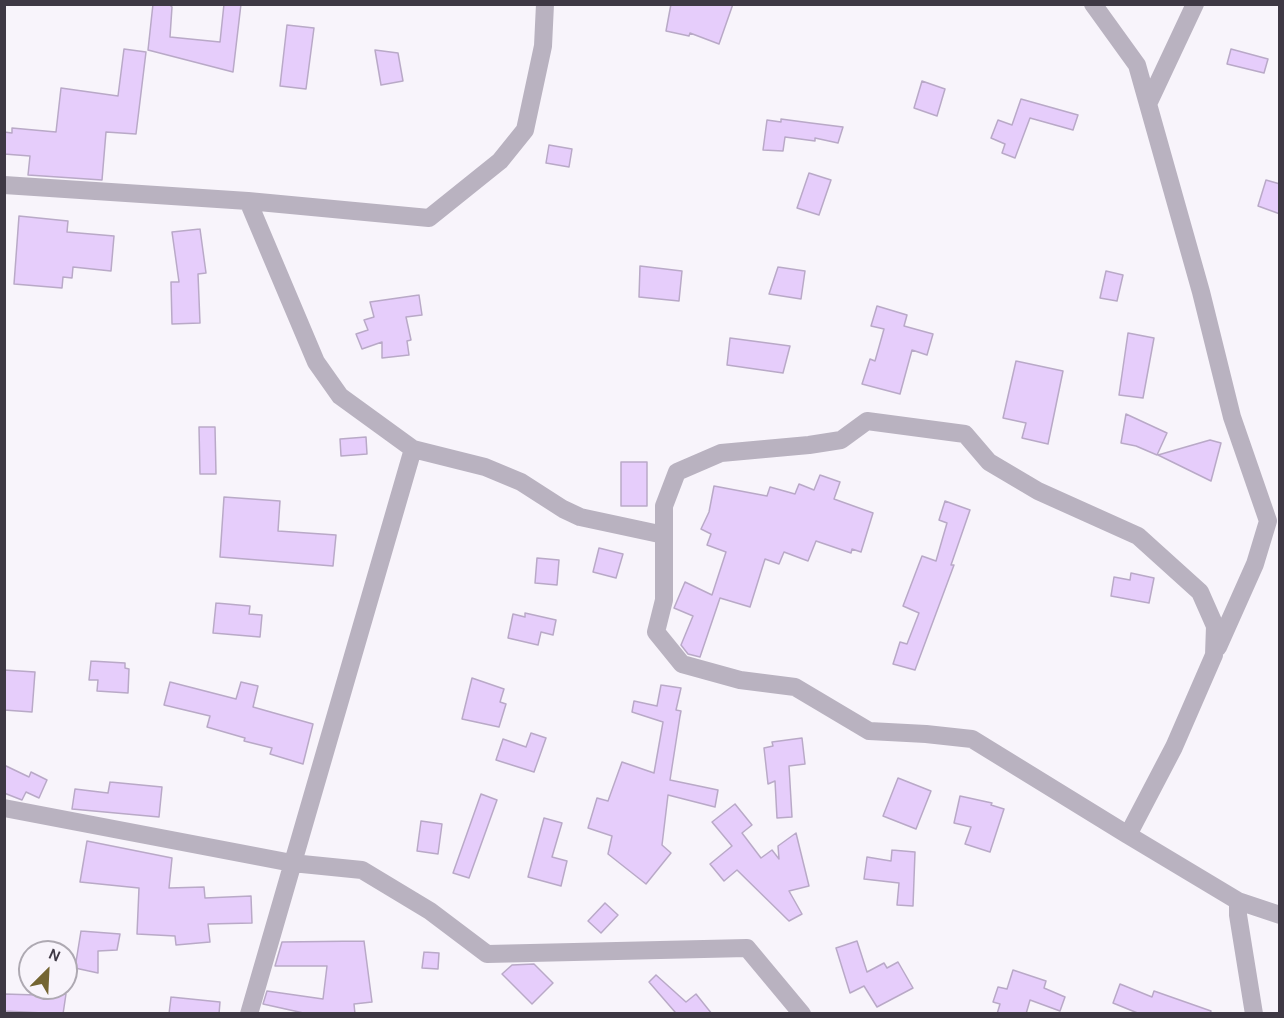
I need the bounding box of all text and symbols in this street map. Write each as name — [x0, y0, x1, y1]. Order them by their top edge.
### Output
north arrow — [18, 940, 78, 1000]
text: N — [46, 944, 64, 966]

